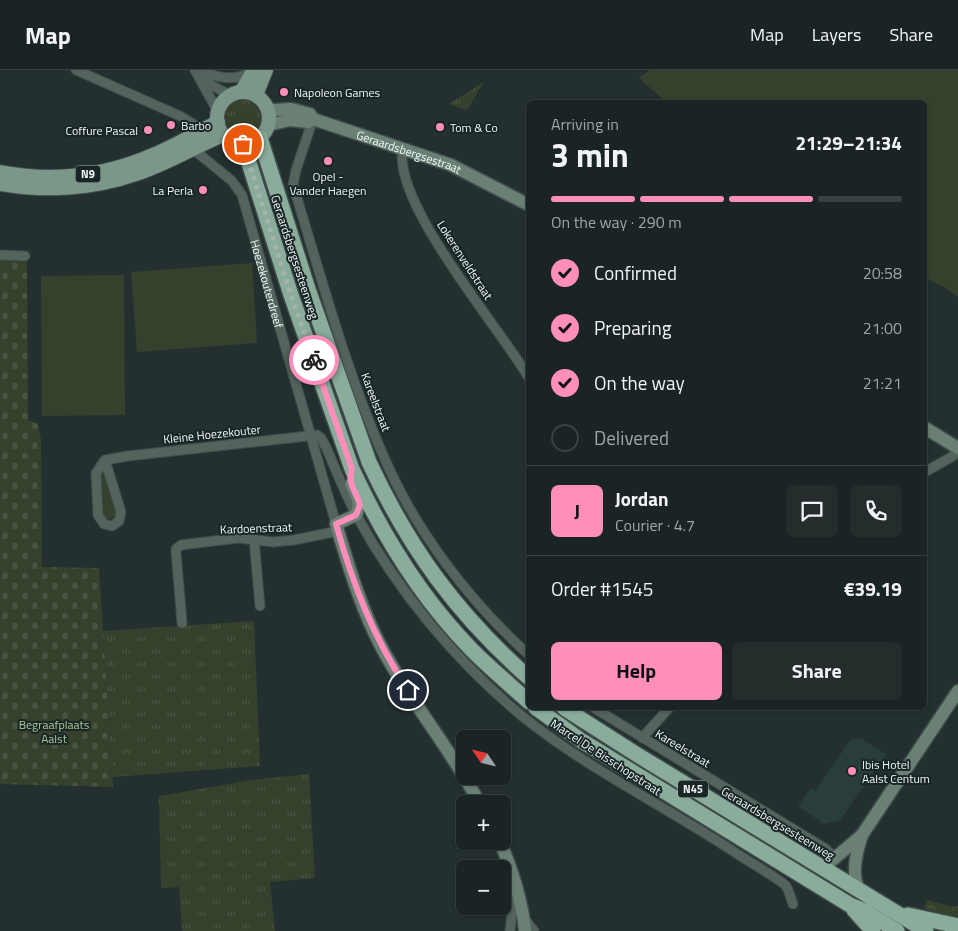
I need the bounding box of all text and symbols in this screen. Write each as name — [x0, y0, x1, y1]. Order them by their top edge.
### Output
text: Map — [25, 17, 71, 53]
text: Map — [750, 21, 784, 48]
text: Layers — [812, 21, 861, 48]
text: Share — [889, 21, 933, 48]
place label: Napoleon Games — [294, 83, 381, 102]
marker: Napoleon Games — [278, 86, 290, 98]
text: Arriving in — [551, 112, 619, 136]
place label: Barbo — [181, 116, 211, 135]
place label: Tom & Co — [450, 118, 498, 137]
marker: Barbo — [165, 119, 177, 131]
place label: Coffure Pascal — [66, 121, 138, 140]
marker: Tom & Co — [434, 121, 446, 133]
pin — [222, 123, 264, 165]
marker: Coffure Pascal — [142, 124, 154, 136]
street label: Geraardsbergsestraat — [354, 125, 466, 179]
text: 21:29–21:34 — [795, 128, 902, 157]
icon: bag — [229, 130, 257, 158]
text: 3 min — [551, 131, 629, 179]
marker: Opel - Vander Haegen — [322, 155, 334, 167]
road number: N9 — [76, 166, 100, 182]
place label: Opel - Vander Haegen — [289, 167, 367, 200]
place label: La Perla — [153, 181, 193, 200]
marker: La Perla — [197, 184, 209, 196]
street label: Geraardsbergsesteenweg — [266, 193, 324, 321]
text: On the way · 290 m — [551, 210, 682, 234]
street label: Lokerenveldstraat — [432, 217, 498, 304]
street label: Hoezekouterdreef — [246, 237, 289, 330]
text: Confirmed — [594, 258, 677, 287]
icon: check — [551, 259, 579, 287]
text: 20:58 — [863, 261, 902, 285]
text: Preparing — [594, 313, 671, 342]
icon: check — [551, 314, 579, 342]
text: 21:00 — [863, 316, 902, 340]
courier — [289, 335, 339, 385]
icon: bike — [300, 346, 328, 374]
text: On the way — [594, 368, 685, 397]
icon: check — [551, 369, 579, 397]
street label: Kareelstraat — [356, 370, 396, 435]
text: 21:21 — [863, 371, 902, 395]
street label: Kleine Hoezekouter — [162, 419, 262, 449]
text: Delivered — [594, 423, 669, 452]
text: Jordan — [615, 484, 668, 513]
button: chat — [786, 485, 838, 537]
button: phone — [850, 485, 902, 537]
text: J — [574, 496, 580, 525]
text: Courier · 4.7 — [615, 513, 695, 537]
street label: Kardoenstraat — [220, 517, 293, 539]
text: Order #1545 — [551, 574, 653, 603]
text: €39.19 — [844, 574, 902, 603]
button: Help — [551, 642, 722, 700]
button: Share — [732, 642, 902, 700]
pin — [387, 669, 429, 711]
icon: home — [394, 676, 422, 704]
street label: Marcel De Bisschopstraat — [547, 714, 666, 800]
park label: Begraafplaats Aalst — [19, 715, 90, 748]
street label: Kareelstraat — [652, 724, 715, 772]
north arrow — [456, 730, 511, 785]
map controls — [456, 730, 511, 915]
place label: Ibis Hotel Aalst Centum — [862, 755, 930, 788]
marker: Ibis Hotel Aalst Centum — [846, 765, 858, 777]
road number: N45 — [678, 781, 708, 798]
street label: Geraardsbergsesteenweg — [718, 782, 838, 864]
button: + — [456, 795, 511, 850]
button: − — [456, 860, 511, 915]

